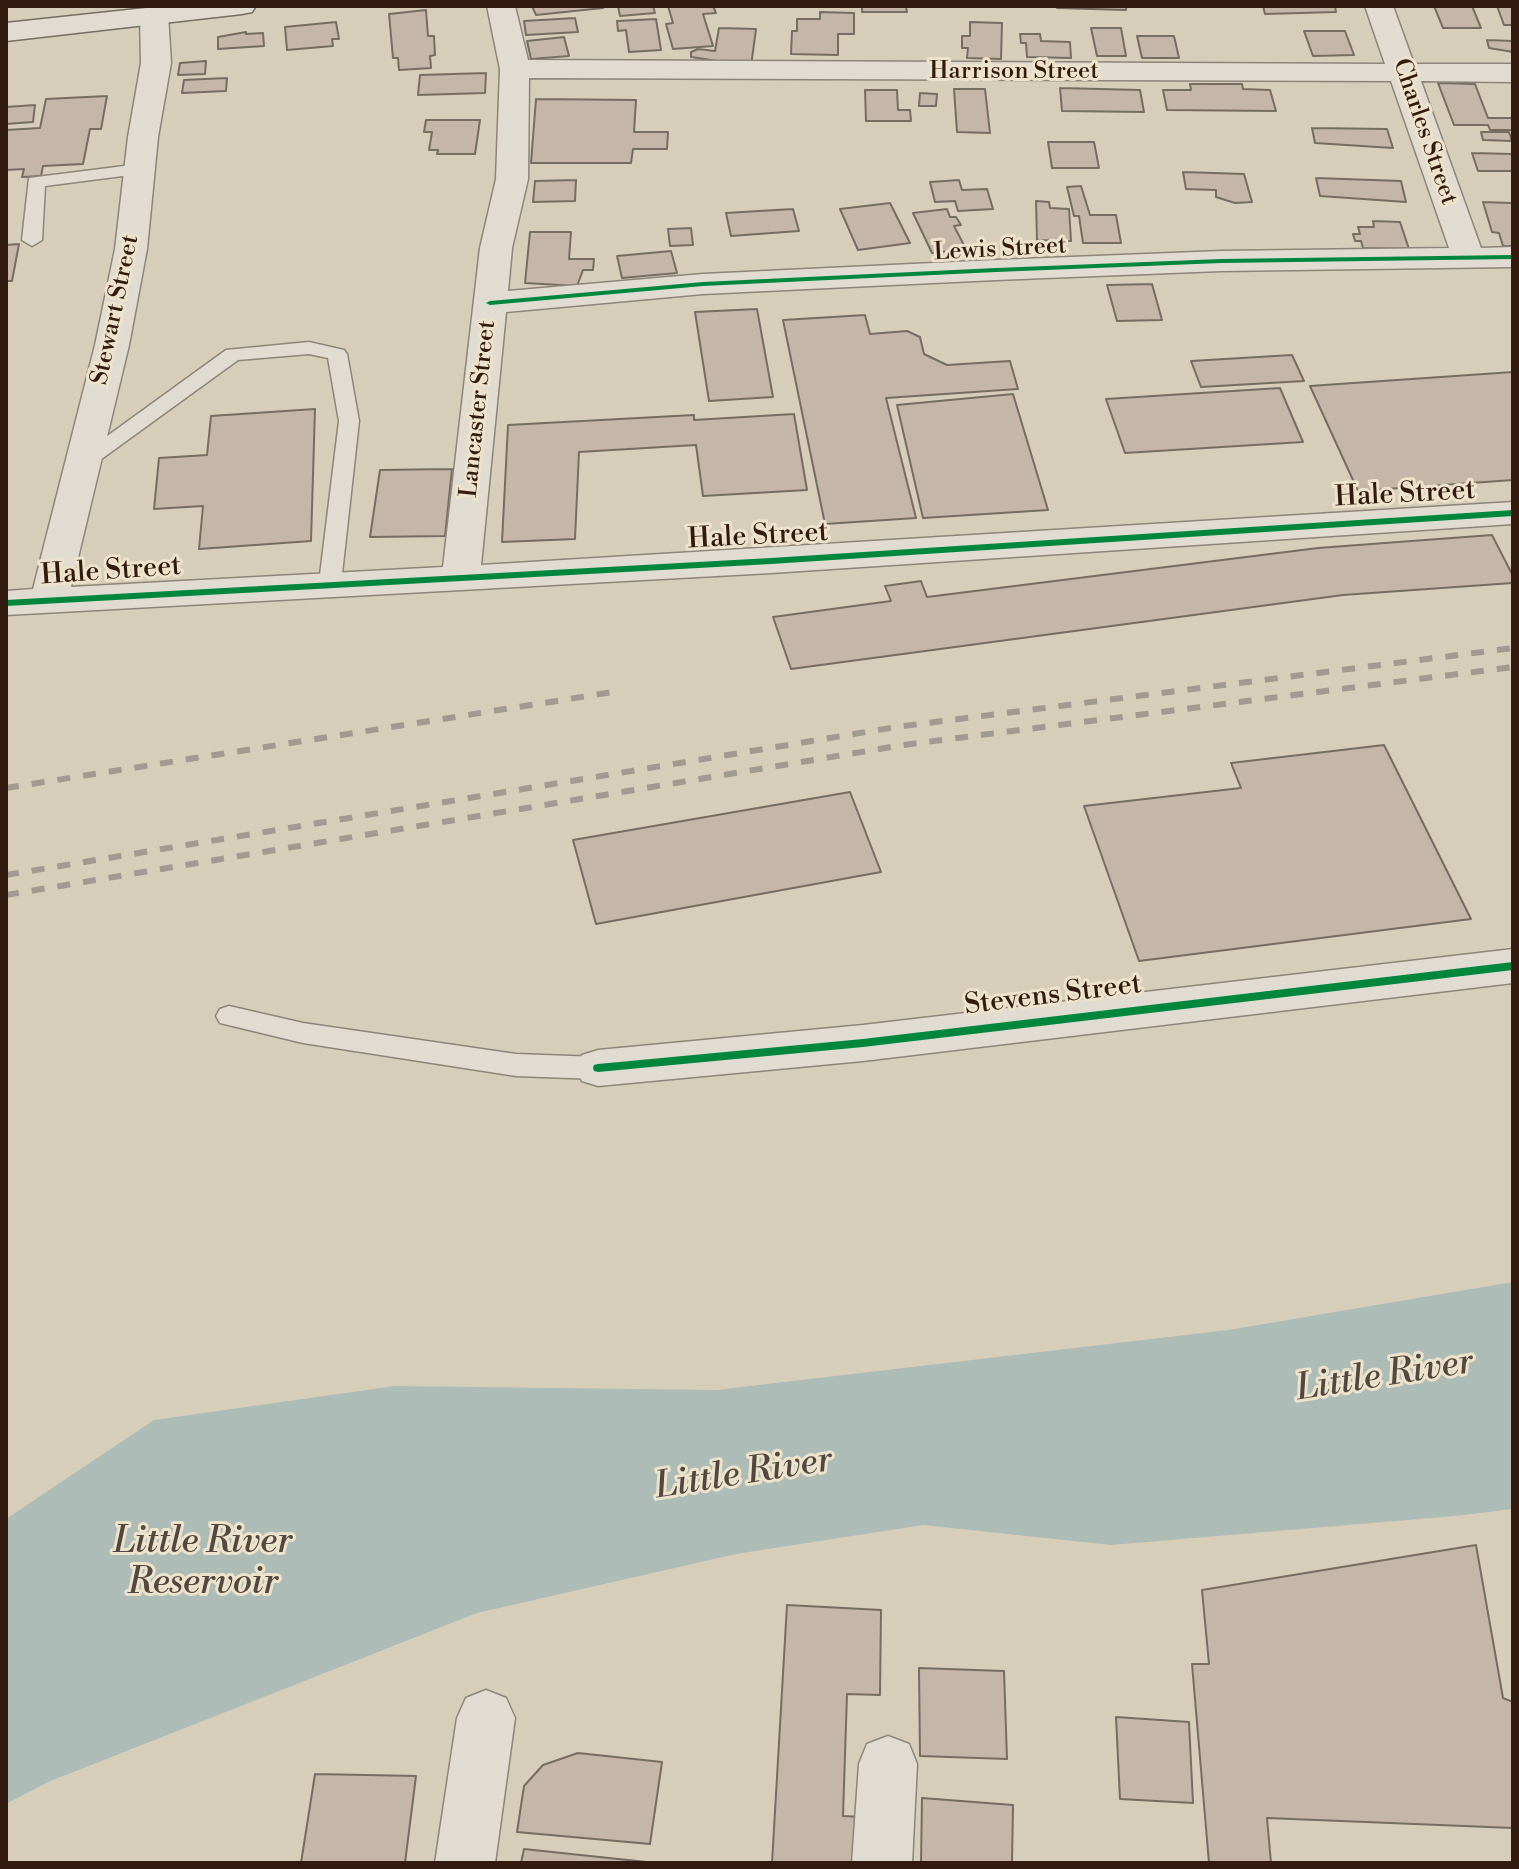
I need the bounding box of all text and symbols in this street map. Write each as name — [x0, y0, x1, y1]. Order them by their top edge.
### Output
street label: Charles Street — [1386, 55, 1462, 209]
street label: Harrison Street — [929, 58, 1099, 86]
street label: Stewart Street — [86, 232, 146, 388]
street label: Lewis Street — [933, 232, 1067, 268]
street label: Lancaster Street — [455, 319, 503, 499]
street label: Hale Street — [1334, 475, 1476, 515]
street label: Hale Street — [687, 517, 829, 557]
street label: Hale Street — [40, 550, 182, 594]
street label: Stevens Street — [963, 968, 1143, 1024]
water label: Little River — [1293, 1342, 1477, 1412]
water label: Little River — [652, 1440, 836, 1510]
water label: Little River Reservoir — [114, 1521, 292, 1606]

